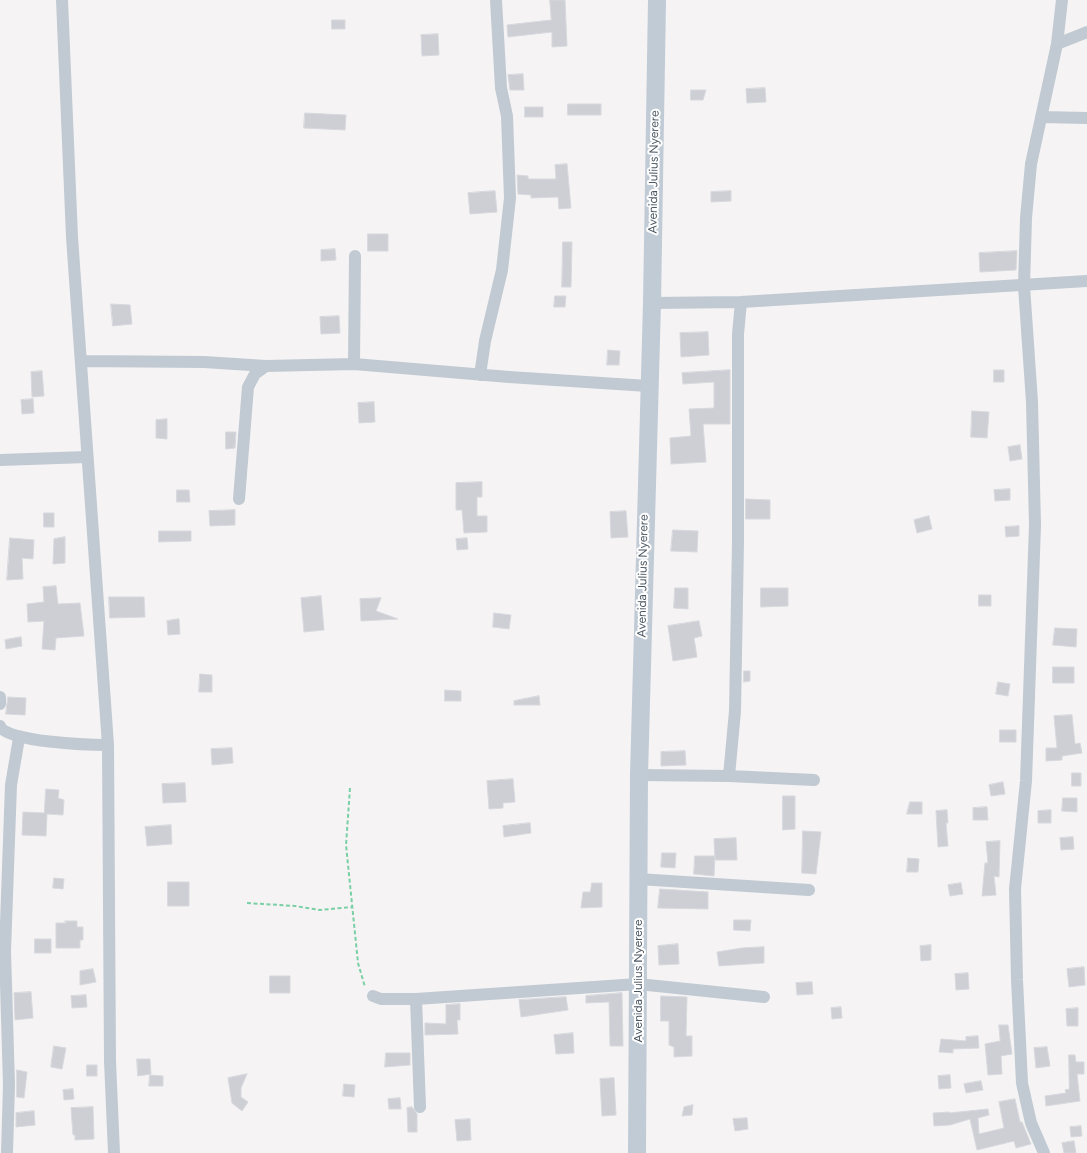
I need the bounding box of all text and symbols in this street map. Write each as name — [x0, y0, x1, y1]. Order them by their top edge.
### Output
street label: Avenida Julius Nyerere — [646, 110, 662, 234]
street label: Avenida Julius Nyerere — [635, 514, 651, 638]
street label: Avenida Julius Nyerere — [631, 919, 645, 1043]

